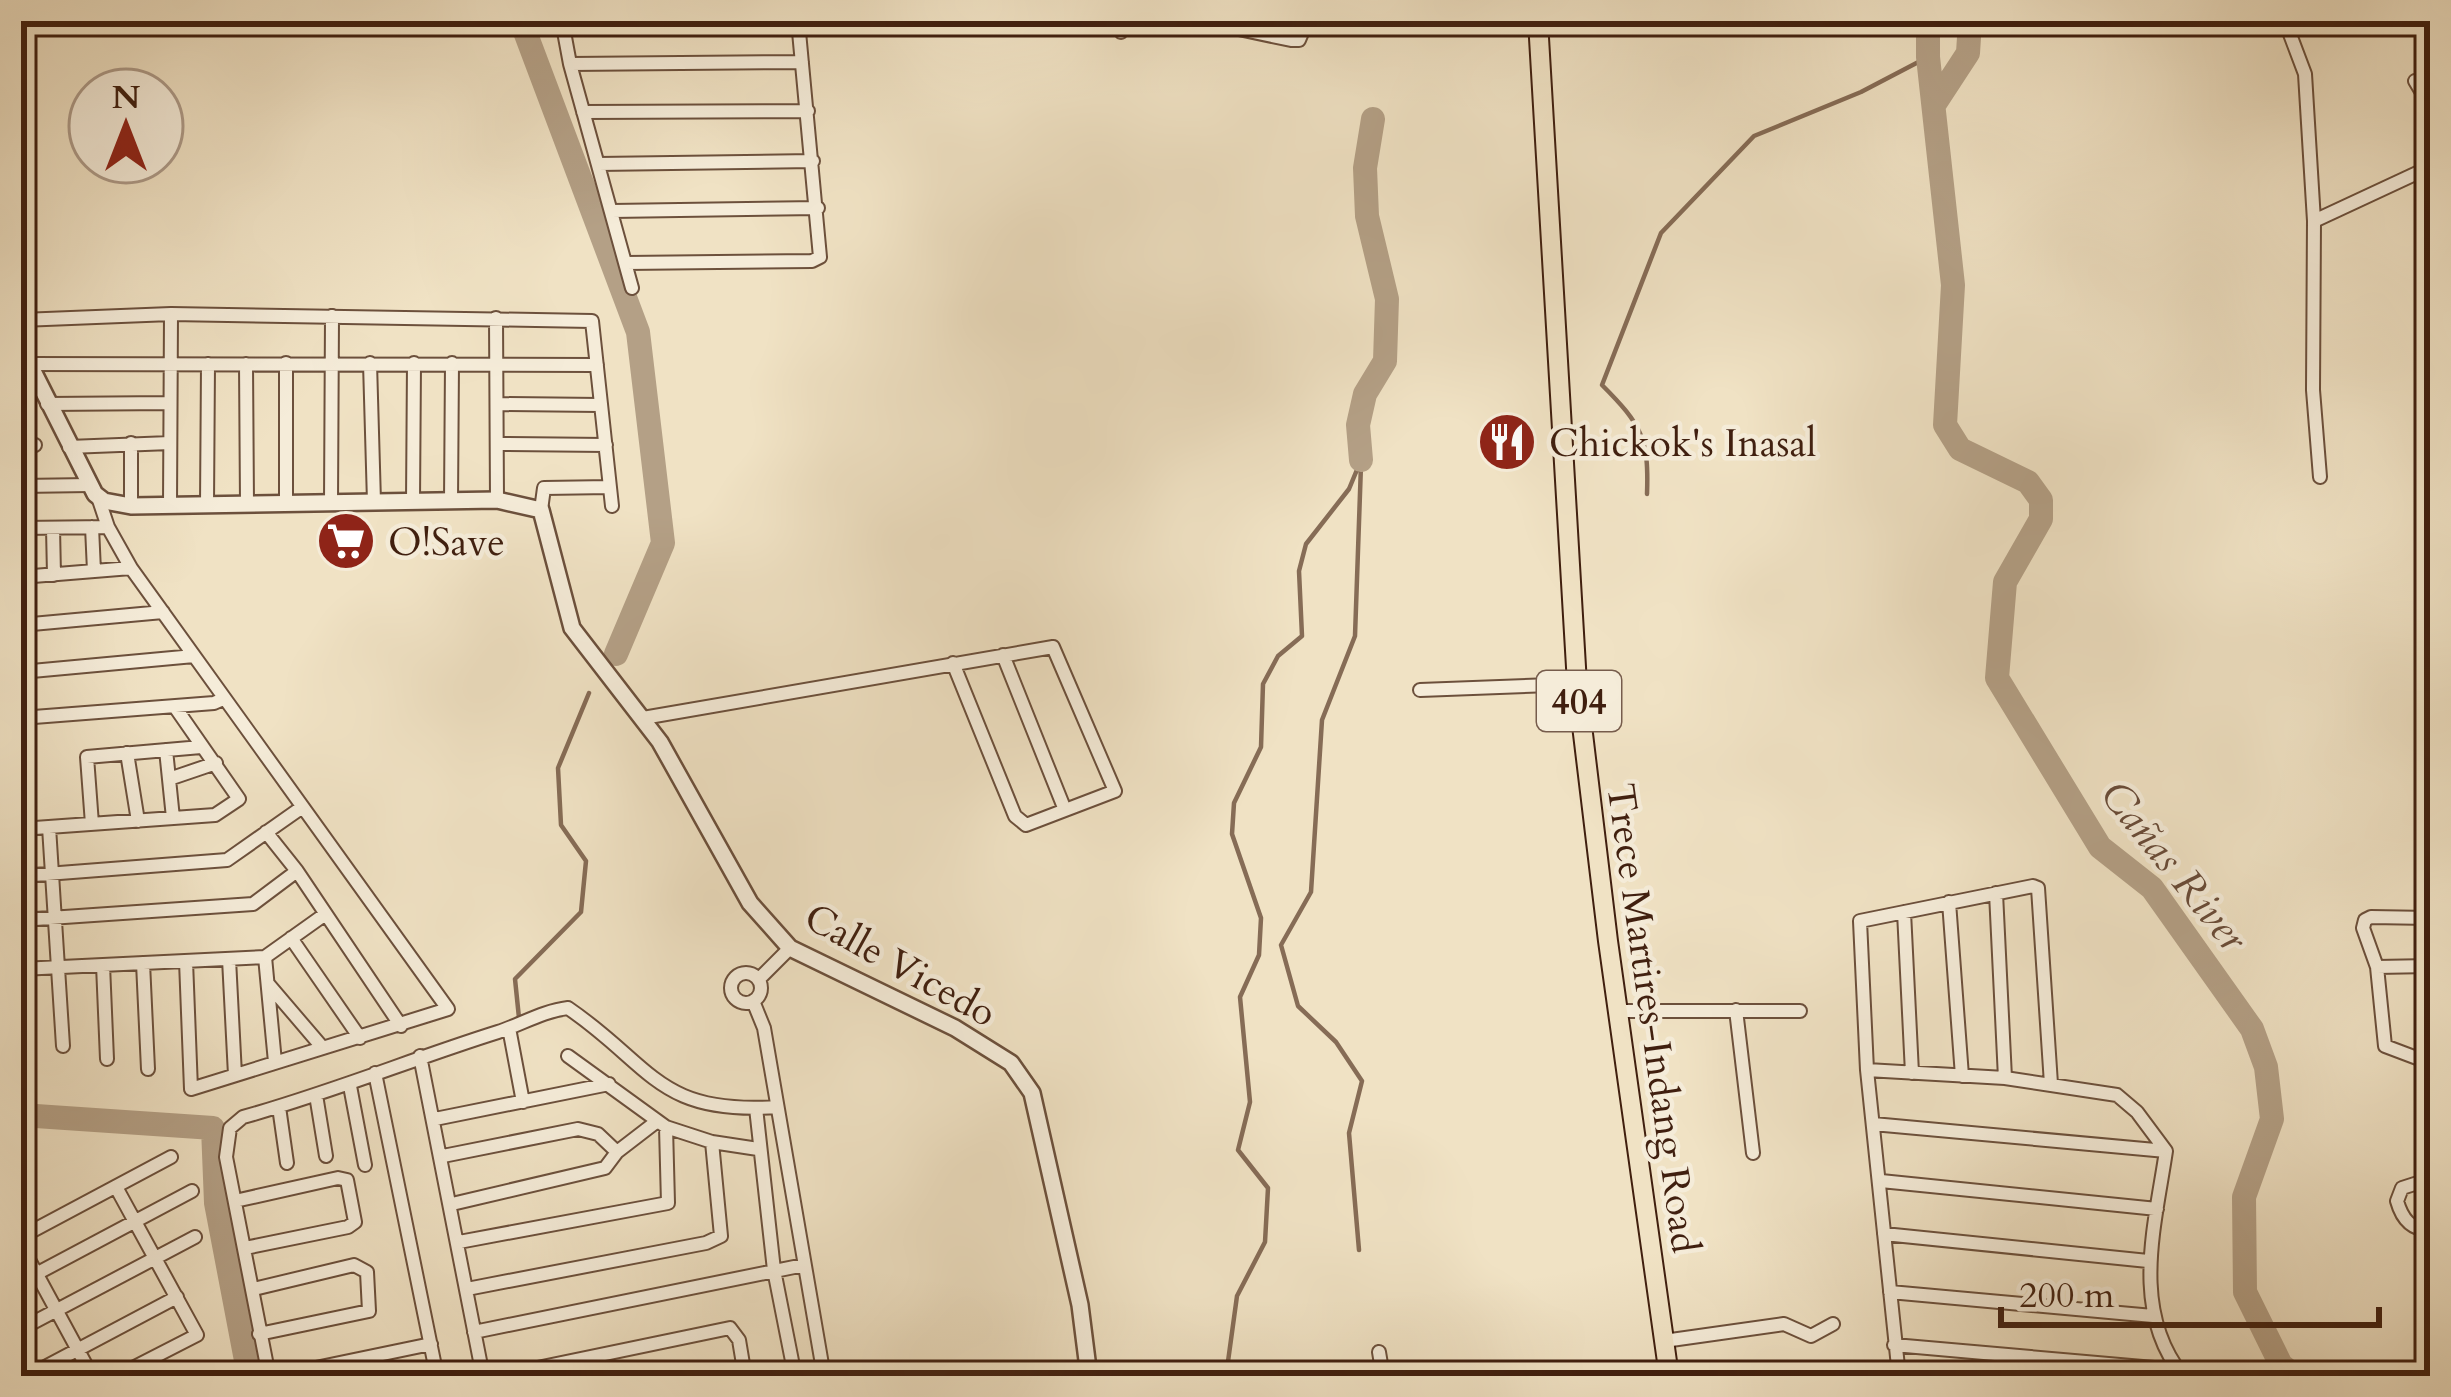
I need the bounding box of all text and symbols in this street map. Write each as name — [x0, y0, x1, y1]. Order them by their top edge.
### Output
north arrow — [66, 66, 186, 186]
text: N — [112, 75, 141, 120]
restaurant icon: Chickok's Inasal — [1476, 411, 1538, 473]
place label: Chickok's Inasal — [1549, 417, 1816, 470]
supermarket icon: O!Save — [315, 510, 377, 572]
place label: O!Save — [388, 516, 505, 569]
road number: 404 — [1537, 671, 1621, 731]
water label: Cañas River — [2087, 768, 2261, 965]
street label: Trece Martires-Indang Road — [1593, 780, 1712, 1256]
street label: Calle Vicedo — [795, 891, 1006, 1040]
scale bar — [2001, 1253, 2379, 1327]
text: 200 m — [2019, 1271, 2115, 1320]

